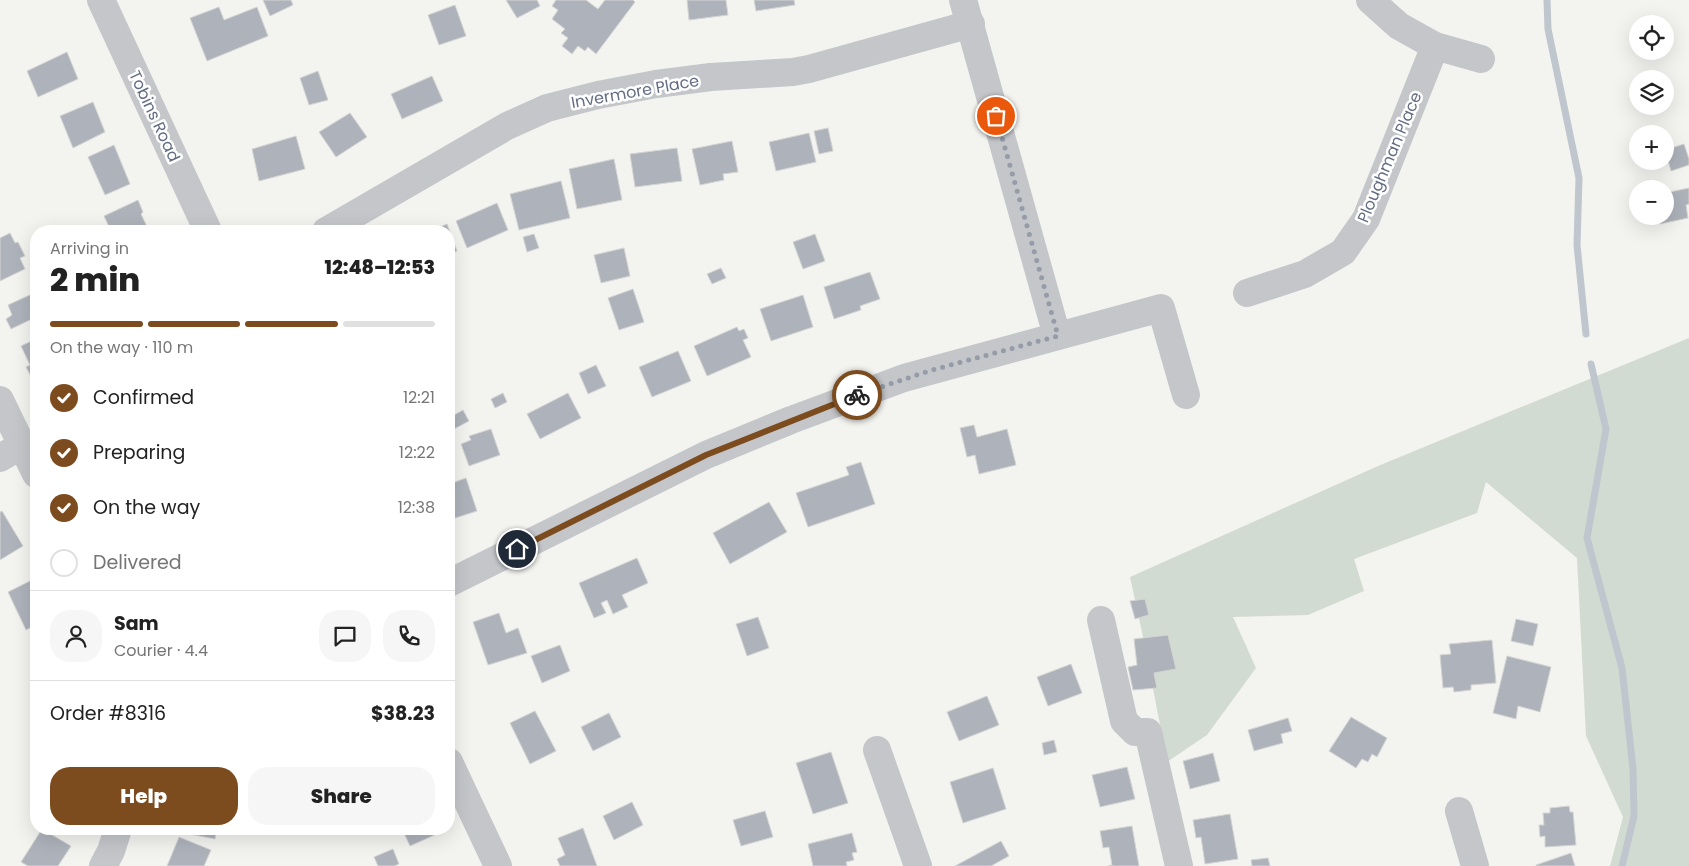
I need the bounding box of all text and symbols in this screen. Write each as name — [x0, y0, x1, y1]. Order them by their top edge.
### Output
map controls — [1629, 15, 1674, 225]
button: locate — [1629, 15, 1674, 60]
street label: Tobins Road — [123, 67, 186, 166]
street label: Invermore Place — [569, 69, 701, 114]
button: layers — [1629, 70, 1674, 115]
street label: Ploughman Place — [1351, 88, 1427, 226]
pin — [975, 95, 1017, 137]
icon: bag — [982, 102, 1010, 130]
button: + — [1629, 125, 1674, 170]
button: − — [1629, 180, 1674, 225]
text: Arriving in — [50, 237, 129, 260]
text: 12:48–12:53 — [325, 254, 435, 281]
text: 2 min — [50, 257, 140, 302]
text: On the way · 110 m — [50, 336, 193, 359]
courier — [832, 370, 882, 420]
icon: bike — [843, 381, 871, 409]
icon: check — [50, 384, 78, 412]
text: Confirmed — [93, 384, 194, 411]
text: 12:21 — [403, 386, 435, 409]
icon: check — [50, 439, 78, 467]
text: Preparing — [93, 439, 185, 466]
text: 12:22 — [399, 441, 435, 464]
icon: check — [50, 494, 78, 522]
text: On the way — [93, 494, 200, 521]
text: 12:38 — [398, 496, 435, 519]
pin — [496, 528, 538, 570]
icon: home — [503, 535, 531, 563]
text: Delivered — [93, 549, 182, 576]
button: person — [50, 610, 102, 662]
text: Sam — [114, 610, 159, 637]
button: chat — [319, 610, 371, 662]
button: phone — [383, 610, 435, 662]
text: Courier · 4.4 — [114, 639, 208, 662]
text: Order #8316 — [50, 700, 166, 727]
text: $38.23 — [371, 700, 435, 727]
button: Help — [50, 767, 238, 825]
button: Share — [248, 767, 435, 825]

